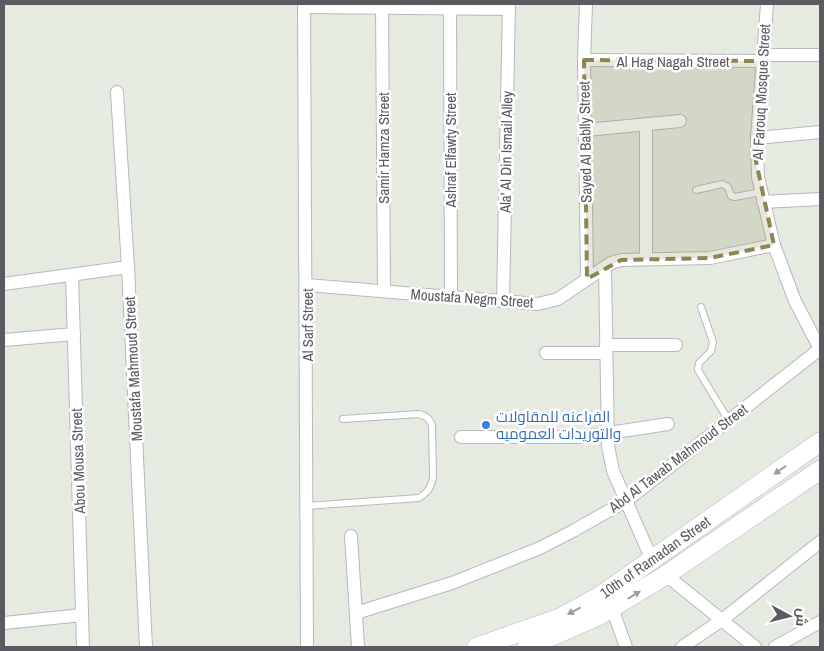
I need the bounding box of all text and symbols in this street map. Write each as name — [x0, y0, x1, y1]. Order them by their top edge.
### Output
street label: Al Farouq Mosque Street — [747, 23, 775, 162]
street label: Al Hag Nagah Street — [616, 51, 730, 72]
street label: Sayed Al Bablly Street — [573, 80, 597, 203]
street label: Ala' Al Din Ismail Alley — [494, 90, 518, 214]
street label: Samir Hamza Street — [373, 92, 394, 204]
street label: Ashraf Elfawty Street — [440, 92, 461, 208]
street label: Moustafa Negm Street — [410, 283, 535, 313]
street label: Al Sarf Street — [297, 288, 318, 363]
street label: Moustafa Mahmoud Street — [119, 296, 147, 442]
street label: Abd Al Tawab Mahmoud Street — [603, 398, 752, 518]
place label: الفراعنه للمقاولات والتوريدات العموميه — [496, 406, 621, 444]
street label: Abou Mousa Street — [66, 407, 90, 515]
marker: الفراعنه للمقاولات والتوريدات العموميه — [480, 419, 492, 431]
one-way arrow — [773, 465, 787, 475]
street label: 10th of Ramadan Street — [595, 511, 715, 603]
one-way arrow — [627, 590, 640, 599]
north arrow — [764, 591, 814, 641]
one-way arrow — [567, 607, 581, 615]
text: ش — [792, 608, 812, 628]

